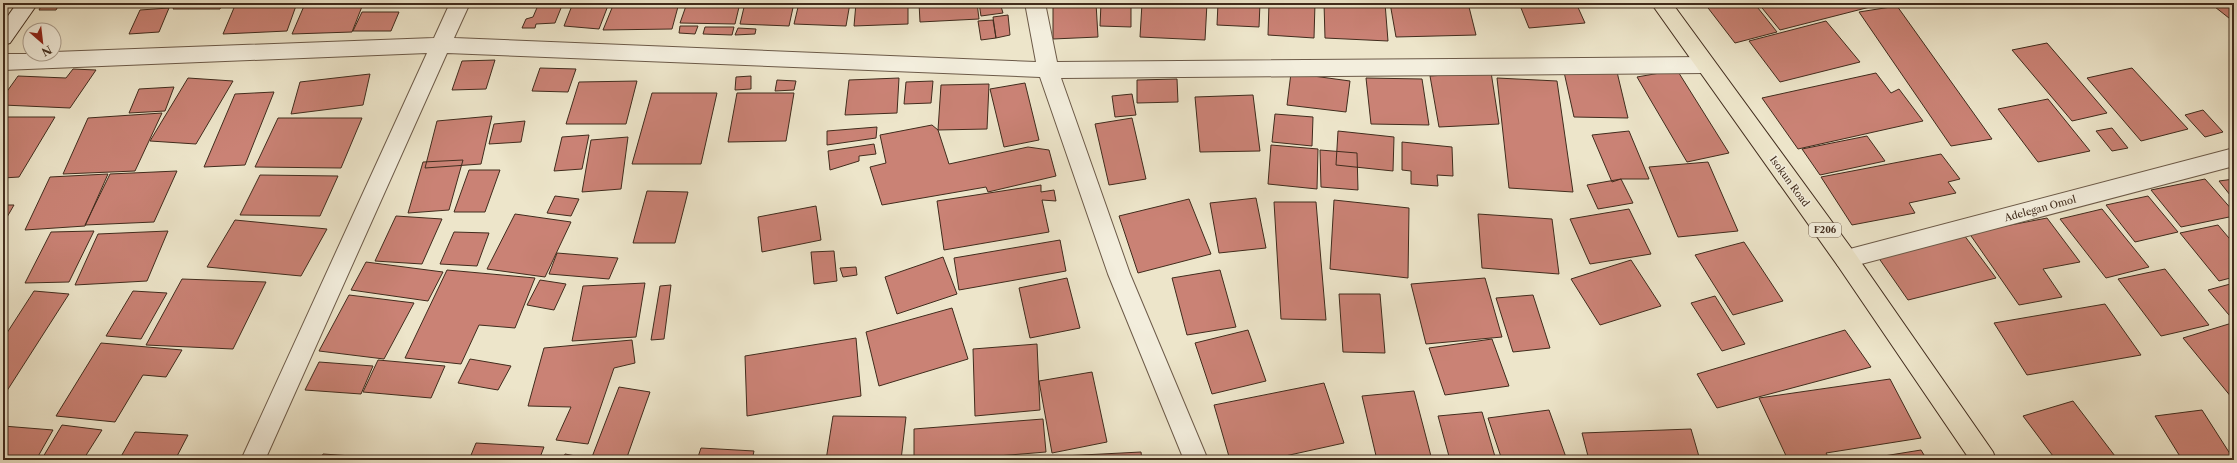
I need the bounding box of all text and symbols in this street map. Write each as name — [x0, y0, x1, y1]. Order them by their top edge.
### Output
north arrow — [22, 22, 62, 62]
text: N — [39, 42, 54, 59]
street label: Isokun Road — [1767, 153, 1812, 209]
street label: Adelegan Omol — [2002, 193, 2077, 225]
road number: F206 — [1809, 223, 1841, 237]

